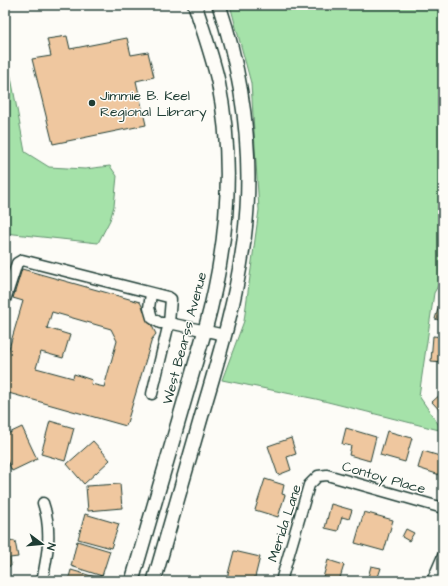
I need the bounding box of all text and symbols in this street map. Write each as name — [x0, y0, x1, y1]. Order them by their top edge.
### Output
place label: Jimmie B. Keel Regional Library — [100, 86, 207, 122]
marker: Jimmie B. Keel Regional Library — [87, 98, 97, 108]
street label: West Bearss Avenue — [158, 269, 212, 407]
street label: Contoy Place — [339, 456, 428, 500]
street label: Merida Lane — [263, 482, 307, 565]
north arrow — [22, 524, 62, 564]
text: N — [43, 541, 59, 552]

